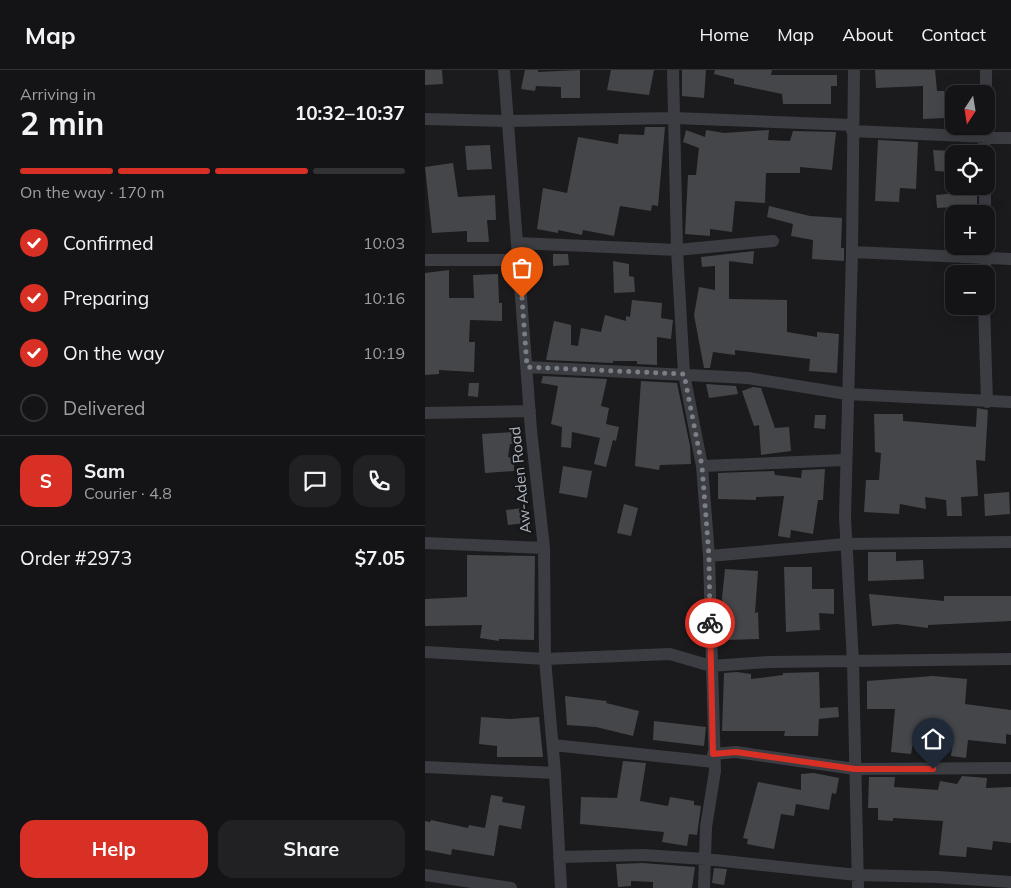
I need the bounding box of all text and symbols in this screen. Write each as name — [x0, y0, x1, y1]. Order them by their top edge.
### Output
text: Map — [25, 20, 76, 50]
text: Home — [699, 23, 749, 46]
text: Map — [777, 23, 814, 46]
text: About — [842, 23, 893, 46]
text: Contact — [921, 23, 986, 46]
text: Arriving in — [20, 84, 96, 104]
north arrow — [945, 85, 995, 135]
map controls — [945, 85, 995, 315]
text: 10:32–10:37 — [295, 101, 405, 125]
text: 2 min — [20, 103, 104, 143]
button: locate — [945, 145, 995, 195]
text: On the way · 170 m — [20, 182, 165, 202]
button: + — [945, 205, 995, 255]
icon: check — [20, 229, 48, 257]
text: Confirmed — [63, 231, 154, 255]
text: 10:03 — [363, 233, 405, 253]
pin — [501, 247, 543, 298]
icon: bag — [508, 254, 536, 282]
button: − — [945, 265, 995, 315]
icon: check — [20, 284, 48, 312]
text: Preparing — [63, 286, 149, 310]
text: 10:16 — [363, 288, 405, 308]
icon: check — [20, 339, 48, 367]
text: On the way — [63, 341, 165, 365]
text: 10:19 — [363, 343, 405, 363]
text: Delivered — [63, 396, 145, 420]
street label: Aw-Aden Road — [505, 426, 535, 534]
button: chat — [289, 455, 341, 507]
button: phone — [353, 455, 405, 507]
text: Sam — [84, 459, 125, 483]
text: S — [40, 469, 52, 493]
text: Courier · 4.8 — [84, 483, 172, 503]
text: Order #2973 — [20, 546, 132, 570]
text: $7.05 — [355, 546, 405, 570]
courier — [685, 598, 735, 648]
icon: bike — [696, 609, 724, 637]
pin — [912, 718, 954, 769]
icon: home — [919, 725, 947, 753]
button: Help — [20, 820, 208, 878]
button: Share — [218, 820, 405, 878]

